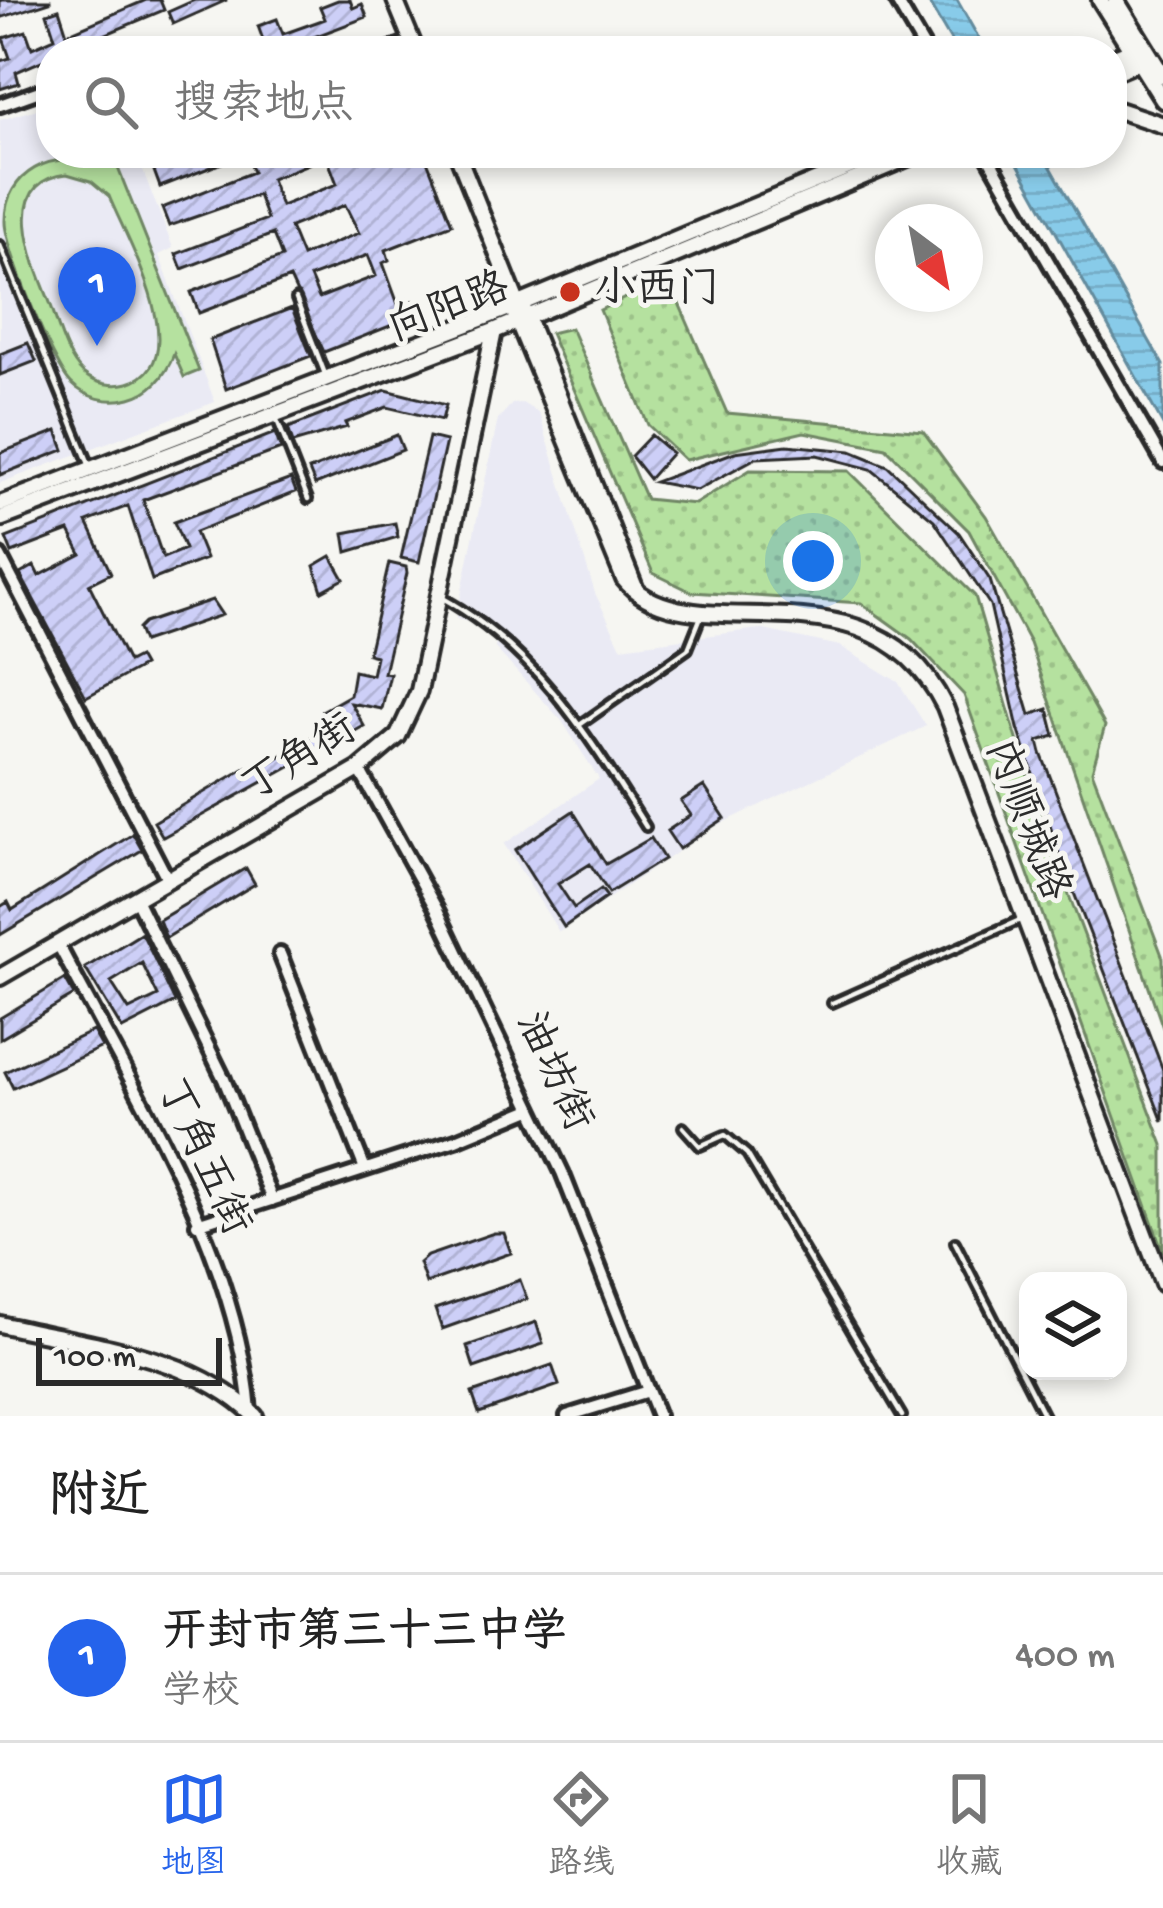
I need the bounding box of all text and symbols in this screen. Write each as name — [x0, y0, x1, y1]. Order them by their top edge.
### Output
search box — [36, 36, 1127, 168]
icon: search — [78, 69, 144, 135]
text: 搜索地点 — [174, 81, 354, 134]
north arrow — [875, 204, 983, 312]
pin: 1 — [58, 247, 136, 346]
street label: 向阳路 — [381, 263, 518, 356]
place label: 小西门 — [594, 266, 720, 317]
marker: 小西门 — [557, 279, 583, 305]
your location — [783, 531, 843, 591]
street label: 丁角街 — [232, 703, 367, 815]
street label: 内顺城路 — [971, 733, 1080, 908]
street label: 油坊街 — [502, 1005, 602, 1140]
street label: 丁角五街 — [142, 1070, 261, 1244]
map controls — [1019, 1272, 1127, 1380]
button: layers — [1019, 1272, 1127, 1380]
scale bar — [36, 1332, 222, 1385]
text: 100 m — [54, 1340, 136, 1378]
text: 附近 — [48, 1471, 150, 1531]
text: 开封市第三十三中学 — [162, 1609, 567, 1662]
text: 1 — [79, 1635, 95, 1681]
text: 400 m — [1015, 1635, 1115, 1681]
text: 学校 — [162, 1672, 240, 1718]
tab: 地图 — [161, 1766, 227, 1885]
tab: 路线 — [548, 1766, 614, 1885]
tab: 收藏 — [936, 1766, 1002, 1885]

